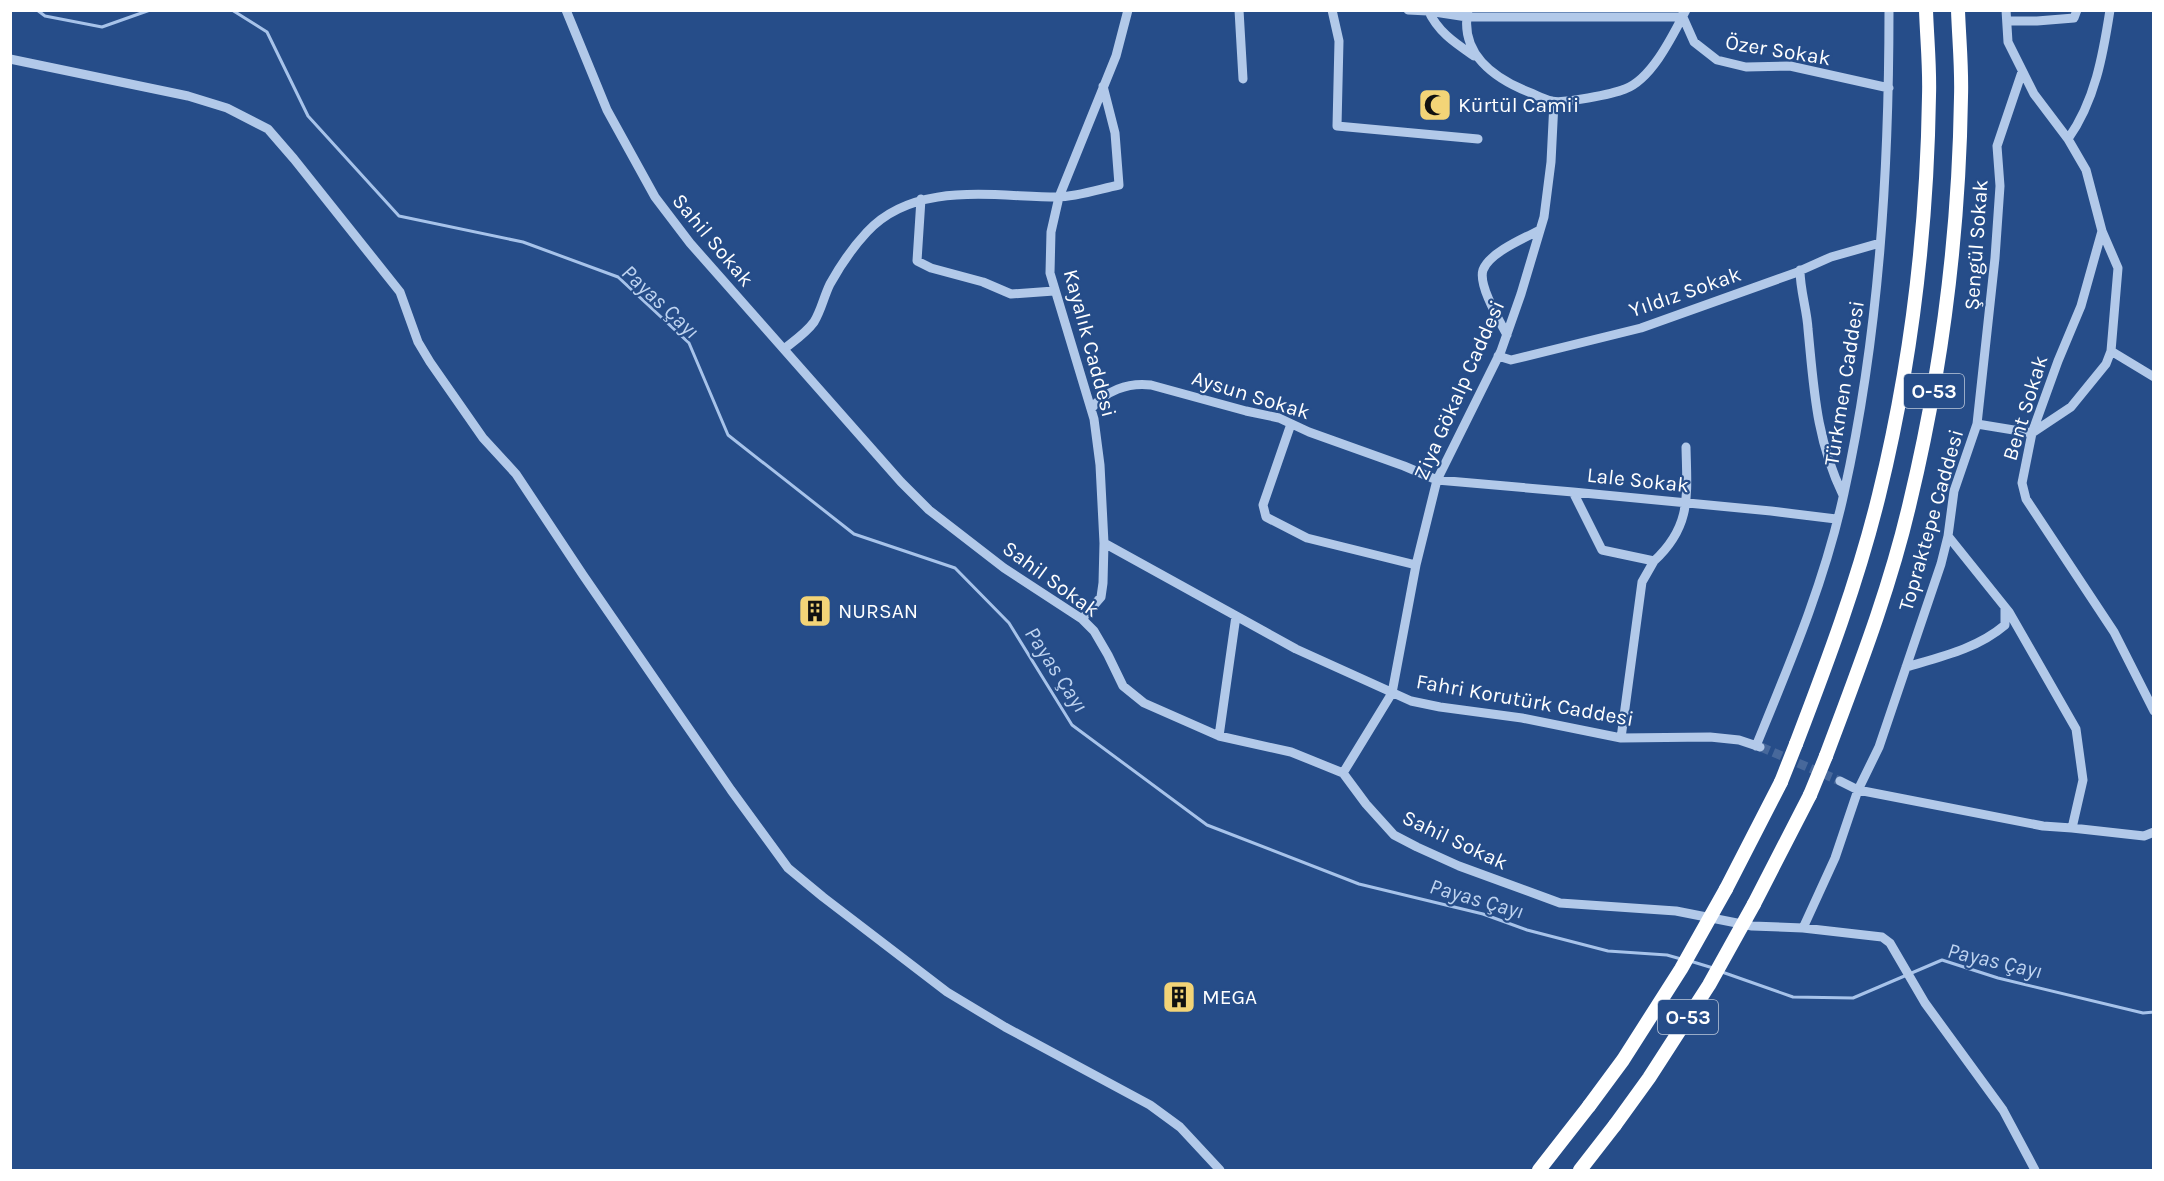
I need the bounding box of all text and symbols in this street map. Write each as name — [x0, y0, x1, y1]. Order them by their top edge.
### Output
street label: Özer Sokak — [1724, 30, 1833, 70]
mosque icon: Kürtül Camii — [1417, 87, 1453, 123]
place label: Kürtül Camii — [1458, 93, 1579, 117]
street label: Şengül Sokak — [1959, 179, 1993, 311]
street label: Sahil Sokak — [667, 189, 759, 291]
water label: Payas Çayı — [616, 259, 705, 344]
street label: Yıldız Sokak — [1626, 262, 1744, 322]
street label: Kayalık Caddesi — [1059, 266, 1121, 420]
street label: Ziya Gökalp Caddesi — [1409, 297, 1509, 483]
street label: Türkmen Caddesi — [1819, 299, 1869, 467]
street label: Bent Sokak — [1998, 352, 2052, 464]
street label: Aysun Sokak — [1189, 366, 1313, 424]
road number: O-53 — [1904, 374, 1964, 408]
street label: Topraktepe Caddesi — [1894, 426, 1968, 614]
street label: Lale Sokak — [1586, 463, 1690, 497]
street label: Sahil Sokak — [998, 536, 1104, 622]
building icon: NURSAN — [797, 593, 833, 629]
place label: NURSAN — [838, 599, 918, 623]
water label: Payas Çayı — [1019, 622, 1093, 717]
street label: Fahri Korutürk Caddesi — [1414, 669, 1636, 731]
street label: Sahil Sokak — [1399, 805, 1512, 875]
water label: Payas Çayı — [1427, 873, 1527, 925]
water label: Payas Çayı — [1945, 937, 2045, 985]
building icon: MEGA — [1161, 979, 1197, 1015]
place label: MEGA — [1202, 985, 1257, 1009]
road number: O-53 — [1658, 1000, 1718, 1034]

